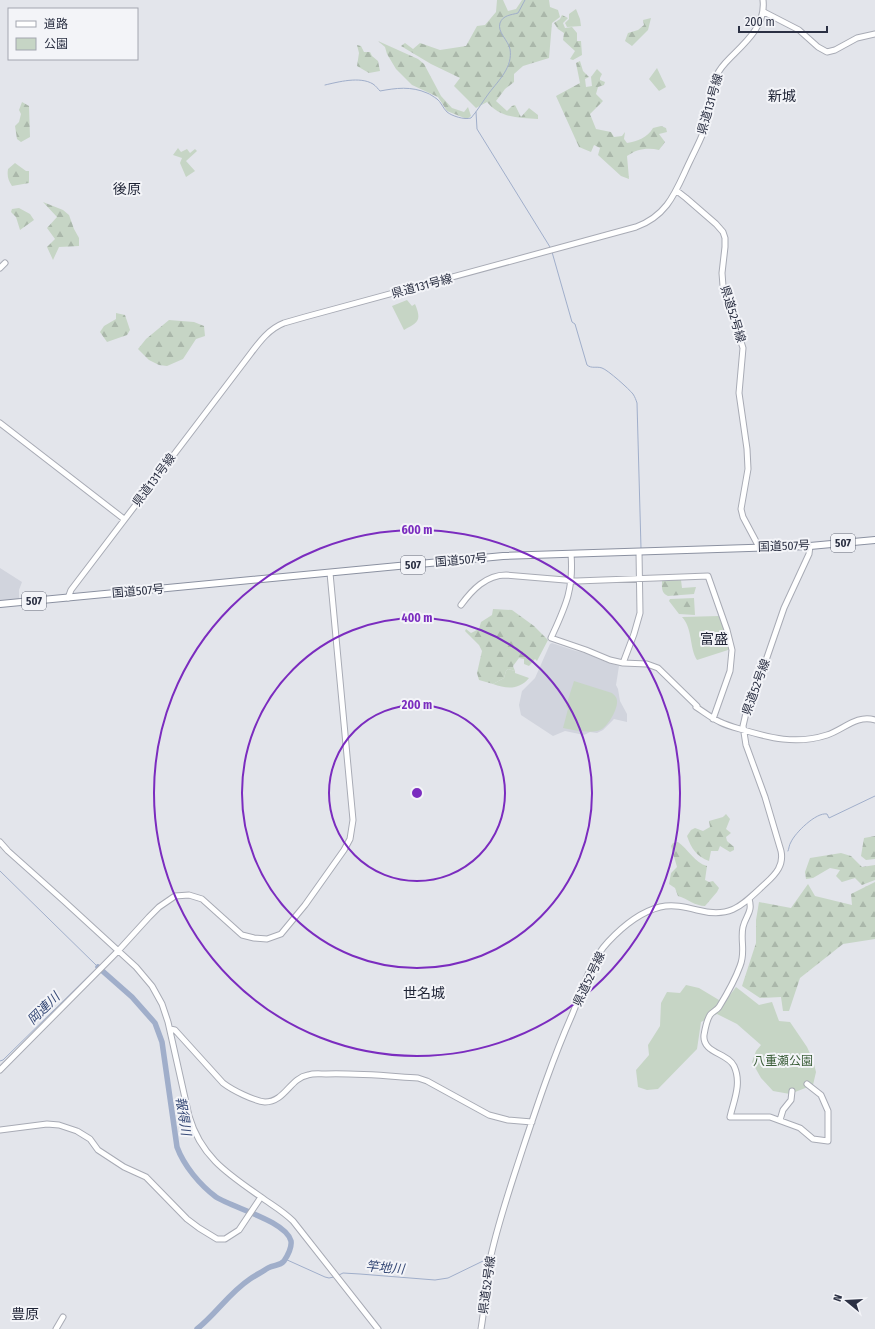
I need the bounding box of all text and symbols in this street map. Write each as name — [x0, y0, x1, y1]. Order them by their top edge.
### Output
legend — [8, 8, 138, 60]
scale bar — [739, 8, 827, 34]
text: 200 m — [745, 15, 775, 29]
text: 道路 — [44, 17, 68, 31]
text: 公園 — [44, 37, 68, 51]
street label: 県道131号線 — [695, 72, 725, 136]
district label: 新城 — [768, 88, 796, 105]
district label: 後原 — [113, 181, 141, 198]
street label: 県道131号線 — [390, 271, 454, 301]
street label: 県道52号線 — [718, 284, 748, 344]
street label: 県道131号線 — [130, 451, 178, 509]
text: 600 m — [401, 523, 433, 537]
road number: 507 — [831, 534, 855, 552]
street label: 国道507号 — [758, 538, 810, 554]
street label: 国道507号 — [434, 551, 488, 569]
road number: 507 — [401, 556, 425, 574]
street label: 国道507号 — [111, 582, 165, 600]
road number: 507 — [22, 592, 46, 610]
text: 400 m — [402, 611, 432, 625]
district label: 富盛 — [700, 631, 728, 648]
street label: 県道52号線 — [739, 657, 773, 717]
text: 200 m — [401, 698, 432, 712]
centre of rings — [410, 786, 424, 800]
street label: 県道52号線 — [570, 949, 608, 1009]
district label: 世名城 — [403, 985, 445, 1002]
water label: 岡連川 — [24, 988, 64, 1027]
park label: 八重瀬公園 — [753, 1054, 813, 1068]
water label: 報得川 — [173, 1096, 194, 1138]
street label: 県道52号線 — [476, 1255, 498, 1315]
water label: 竿地川 — [365, 1258, 407, 1277]
north arrow — [827, 1281, 867, 1321]
text: N — [831, 1293, 845, 1303]
district label: 豊原 — [11, 1306, 39, 1323]

